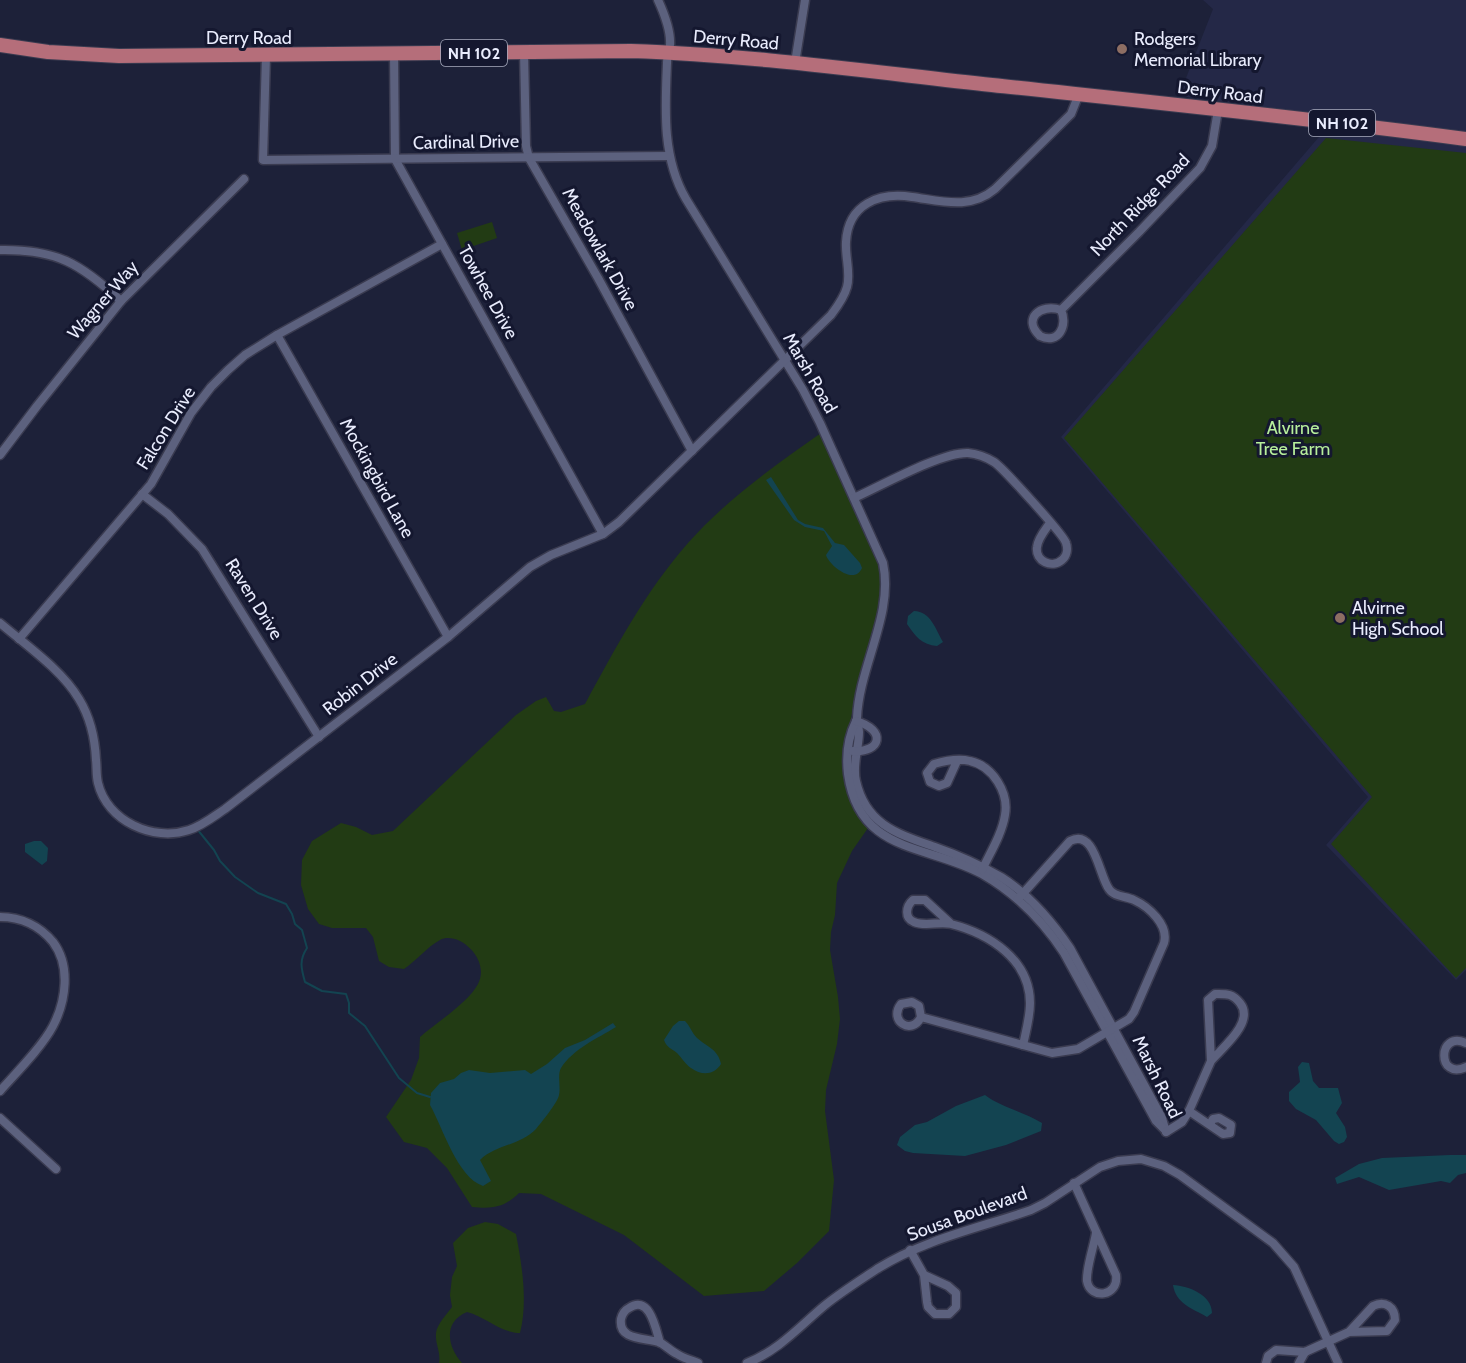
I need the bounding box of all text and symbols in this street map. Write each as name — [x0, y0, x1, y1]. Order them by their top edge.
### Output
street label: Derry Road — [692, 25, 780, 55]
street label: Derry Road — [206, 27, 292, 49]
place label: Rodgers Memorial Library — [1134, 28, 1262, 71]
road number: NH 102 — [441, 40, 507, 66]
marker: Rodgers Memorial Library — [1115, 42, 1129, 56]
street label: Derry Road — [1176, 76, 1264, 108]
road number: NH 102 — [1309, 110, 1375, 136]
street label: Cardinal Drive — [413, 130, 519, 154]
street label: North Ridge Road — [1086, 149, 1194, 261]
street label: Meadowlark Drive — [557, 184, 643, 314]
street label: Towhee Drive — [453, 241, 523, 343]
street label: Wagner Way — [63, 256, 143, 344]
street label: Marsh Road — [778, 329, 842, 417]
street label: Falcon Drive — [132, 382, 200, 474]
street label: Mockingbird Lane — [335, 414, 419, 542]
park label: Alvirne Tree Farm — [1256, 417, 1330, 460]
street label: Raven Drive — [220, 554, 288, 644]
place label: Alvirne High School — [1352, 597, 1444, 640]
marker: Alvirne High School — [1333, 611, 1347, 625]
street label: Robin Drive — [318, 648, 402, 720]
street label: Marsh Road — [1128, 1032, 1186, 1122]
street label: Sousa Boulevard — [904, 1182, 1030, 1246]

